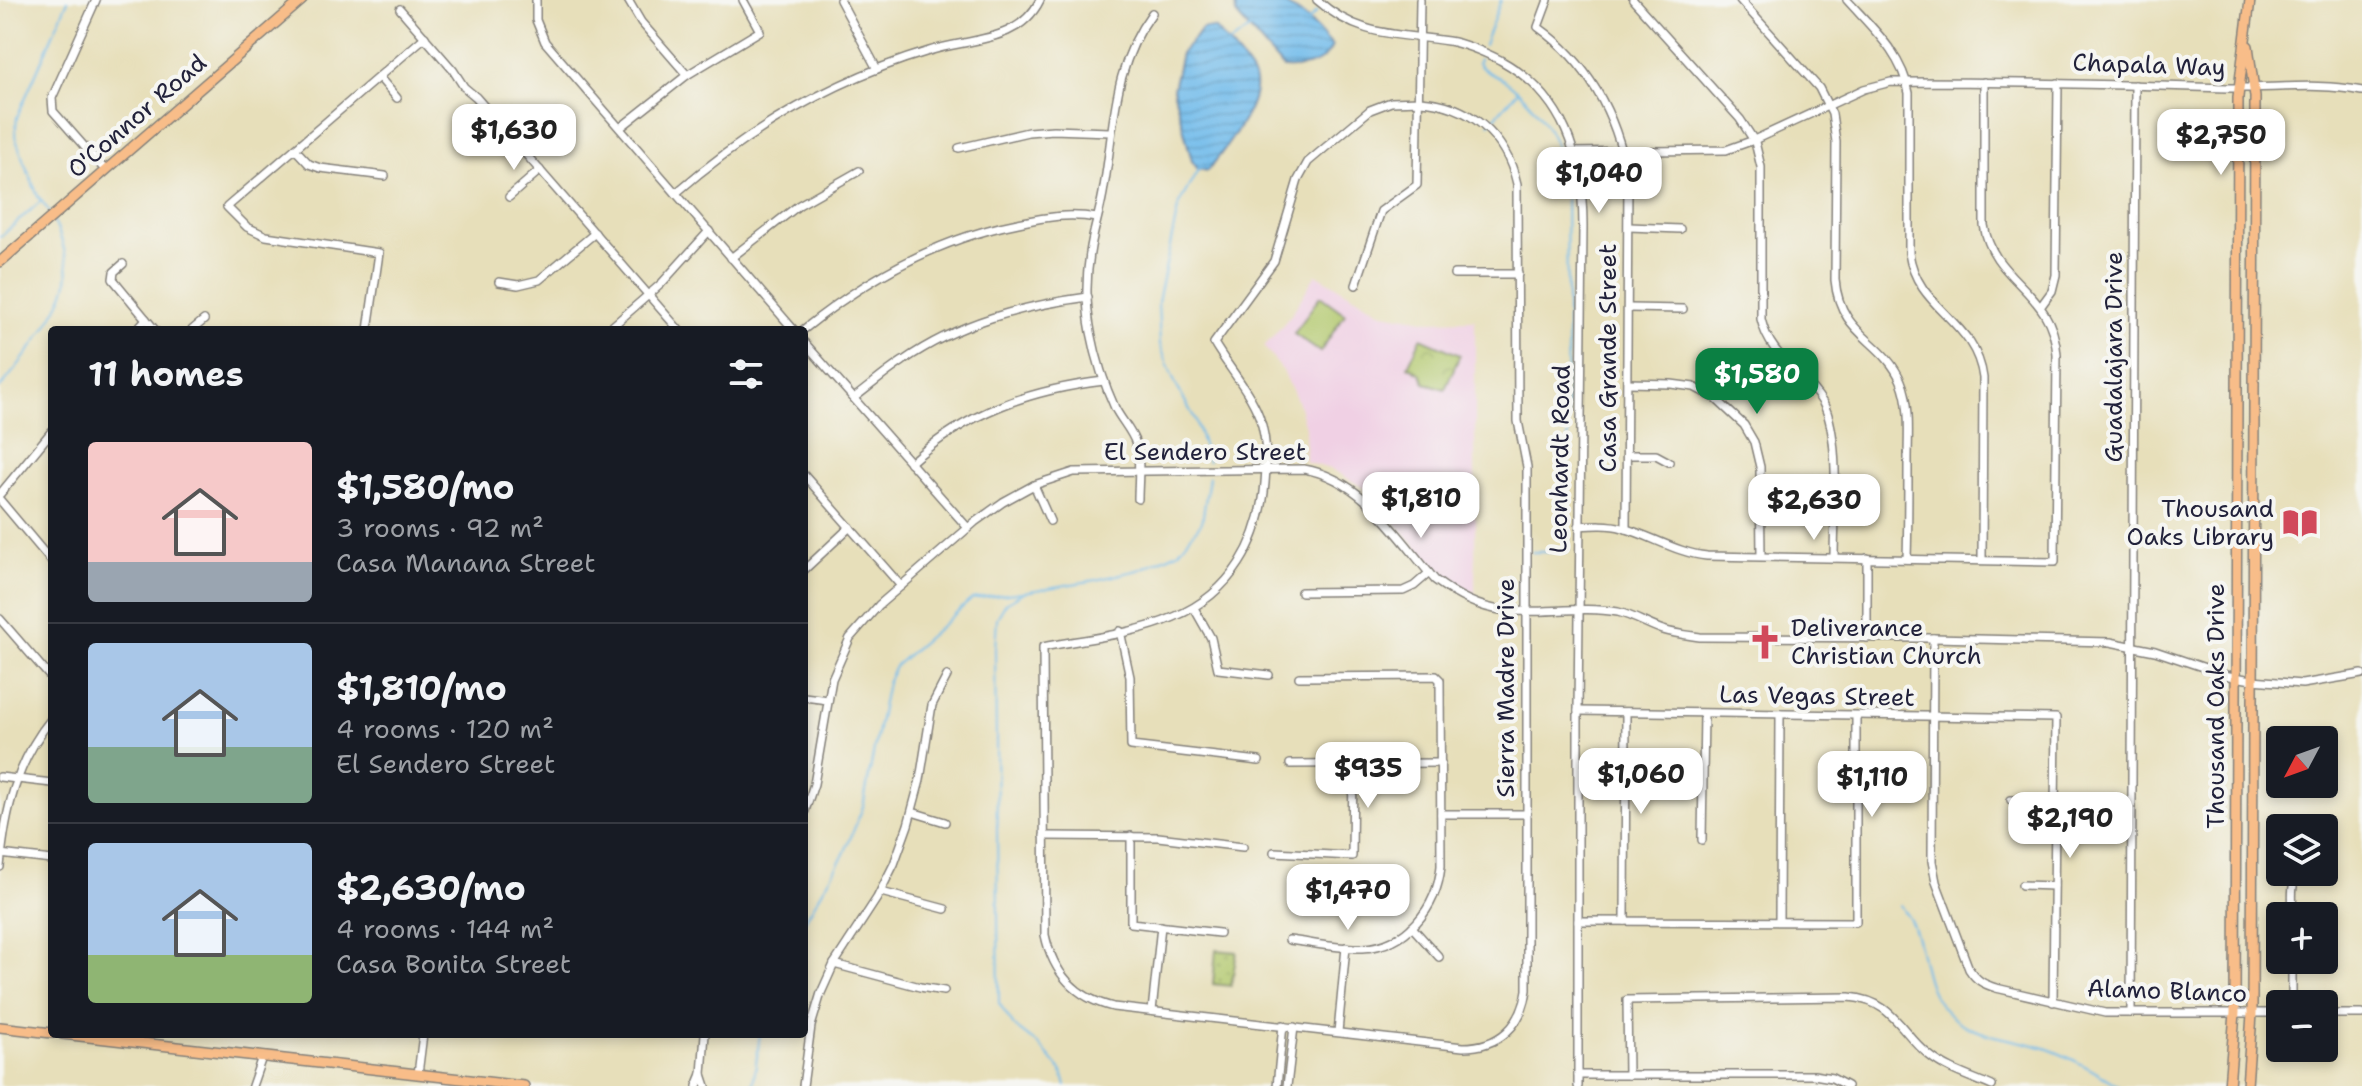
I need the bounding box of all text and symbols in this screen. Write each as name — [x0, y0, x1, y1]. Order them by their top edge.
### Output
street label: Chapala Way — [2072, 46, 2226, 84]
street label: O'Connor Road — [61, 47, 213, 185]
pin: $1,630 — [449, 104, 579, 172]
pin: $2,750 — [2156, 109, 2286, 177]
text: $1,630 — [470, 112, 558, 147]
text: $2,750 — [2175, 117, 2267, 152]
pin: $1,040 — [1534, 147, 1664, 215]
text: $1,040 — [1555, 155, 1643, 190]
street label: Casa Grande Street — [1592, 244, 1624, 472]
street label: Guadalajara Drive — [2098, 251, 2130, 463]
pin: $1,580 — [1692, 348, 1822, 416]
text: 11 homes — [88, 351, 244, 397]
icon: filters — [724, 352, 768, 396]
text: $1,580 — [1713, 356, 1801, 391]
street label: Leonhardt Road — [1542, 364, 1578, 554]
street label: El Sendero Street — [1104, 436, 1306, 468]
text: $1,580/mo — [336, 464, 515, 510]
pin: $1,810 — [1356, 472, 1486, 540]
icon: home — [152, 474, 248, 570]
pin: $2,630 — [1749, 474, 1879, 542]
text: $1,810 — [1380, 480, 1462, 515]
text: $2,630 — [1766, 482, 1862, 517]
place label: Thousand Oaks Library — [2127, 493, 2274, 553]
library icon: Thousand Oaks Library — [2281, 504, 2319, 542]
text: 3 rooms · 92 m² — [336, 510, 544, 545]
text: Casa Manana Street — [336, 545, 596, 580]
street label: Sierra Madre Drive — [1490, 578, 1522, 798]
street label: Thousand Oaks Drive — [2200, 583, 2232, 829]
place label: Deliverance Christian Church — [1791, 612, 1982, 672]
church icon: Deliverance Christian Church — [1746, 623, 1784, 661]
text: $1,810/mo — [336, 665, 507, 711]
icon: home — [152, 675, 248, 771]
street label: Las Vegas Street — [1719, 678, 1915, 714]
text: 4 rooms · 120 m² — [336, 711, 554, 746]
north arrow — [2266, 726, 2338, 798]
map controls — [2266, 726, 2338, 1062]
pin: $935 — [1321, 742, 1415, 810]
text: El Sendero Street — [336, 746, 555, 781]
pin: $1,060 — [1576, 748, 1706, 816]
text: $935 — [1333, 750, 1403, 785]
pin: $1,110 — [1807, 751, 1937, 819]
text: $1,060 — [1597, 756, 1685, 791]
text: $1,110 — [1836, 759, 1908, 794]
pin: $2,190 — [2005, 792, 2135, 860]
text: $2,190 — [2026, 800, 2114, 835]
button: layers — [2266, 814, 2338, 886]
pin: $1,470 — [1283, 864, 1413, 932]
text: $2,630/mo — [336, 865, 526, 911]
text: $1,470 — [1305, 872, 1391, 907]
icon: home — [152, 875, 248, 971]
button: + — [2266, 902, 2338, 974]
text: 4 rooms · 144 m² — [336, 911, 554, 946]
text: Casa Bonita Street — [336, 946, 571, 981]
street label: Alamo Blanco — [2086, 972, 2248, 1010]
button: − — [2266, 990, 2338, 1062]

